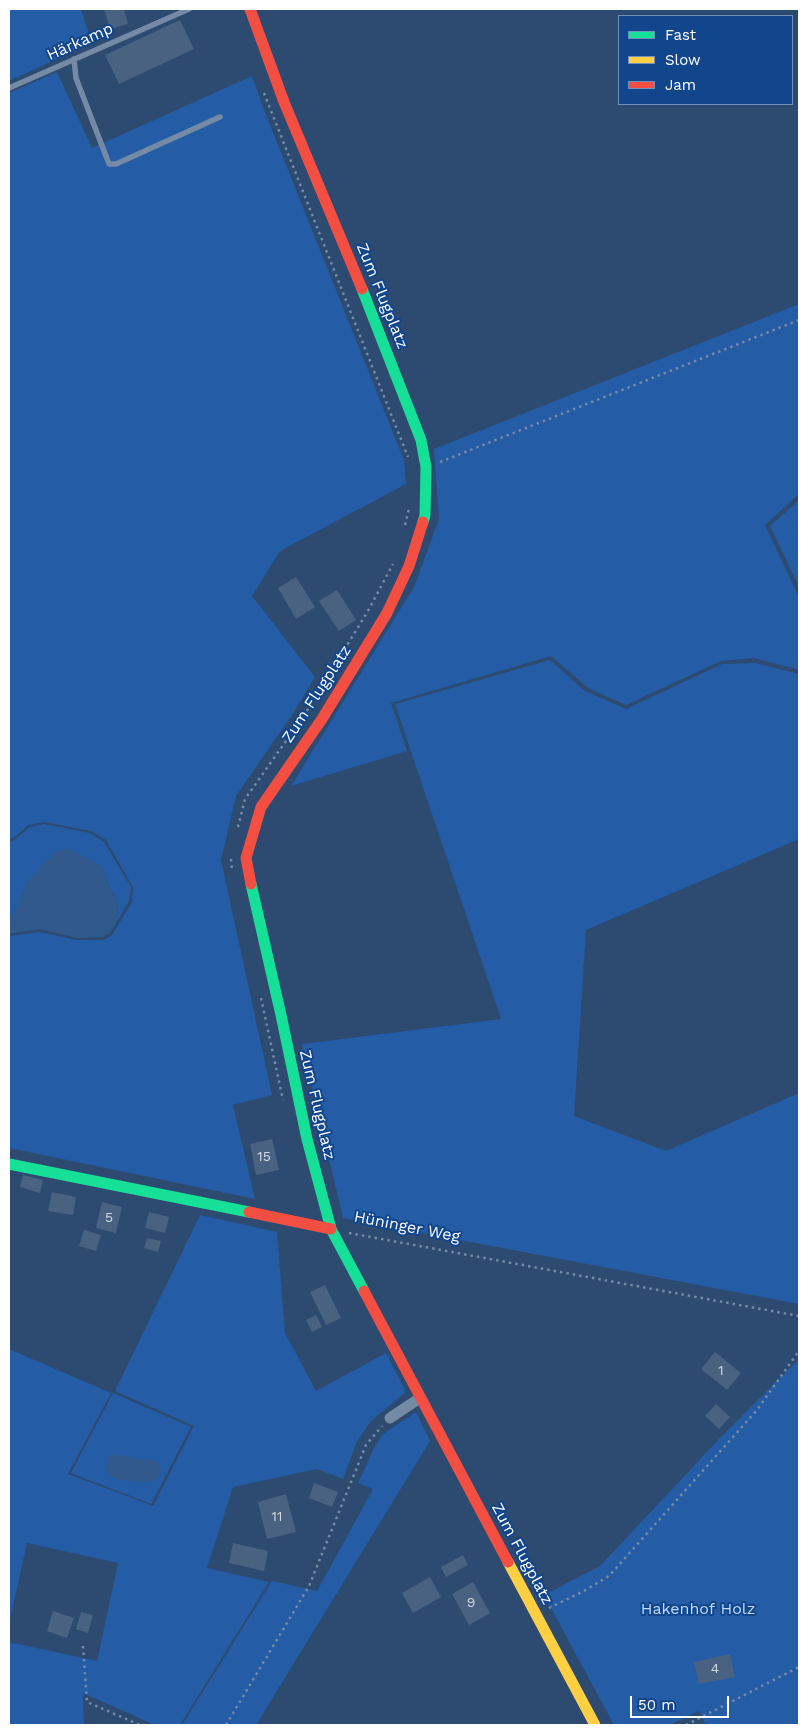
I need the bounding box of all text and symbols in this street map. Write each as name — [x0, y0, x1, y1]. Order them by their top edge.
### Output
legend — [618, 15, 793, 105]
street label: Härkamp — [44, 19, 116, 65]
text: Fast — [665, 26, 696, 44]
text: Slow — [665, 51, 701, 69]
text: Jam — [665, 76, 696, 94]
street label: Zum Flugplatz — [352, 240, 412, 352]
street label: Zum Flugplatz — [278, 642, 356, 746]
street label: Zum Flugplatz — [295, 1048, 339, 1162]
house number: 15 — [257, 1149, 271, 1165]
street label: Hüninger Weg — [352, 1207, 462, 1247]
house number: 5 — [105, 1210, 113, 1226]
house number: 1 — [718, 1363, 724, 1379]
street label: Zum Flugplatz — [487, 1500, 557, 1608]
house number: 11 — [272, 1509, 282, 1525]
house number: 9 — [467, 1595, 475, 1611]
park label: Hakenhof Holz — [641, 1599, 755, 1619]
house number: 4 — [711, 1661, 719, 1677]
scale bar — [633, 1686, 732, 1718]
text: 50 m — [638, 1696, 675, 1714]

